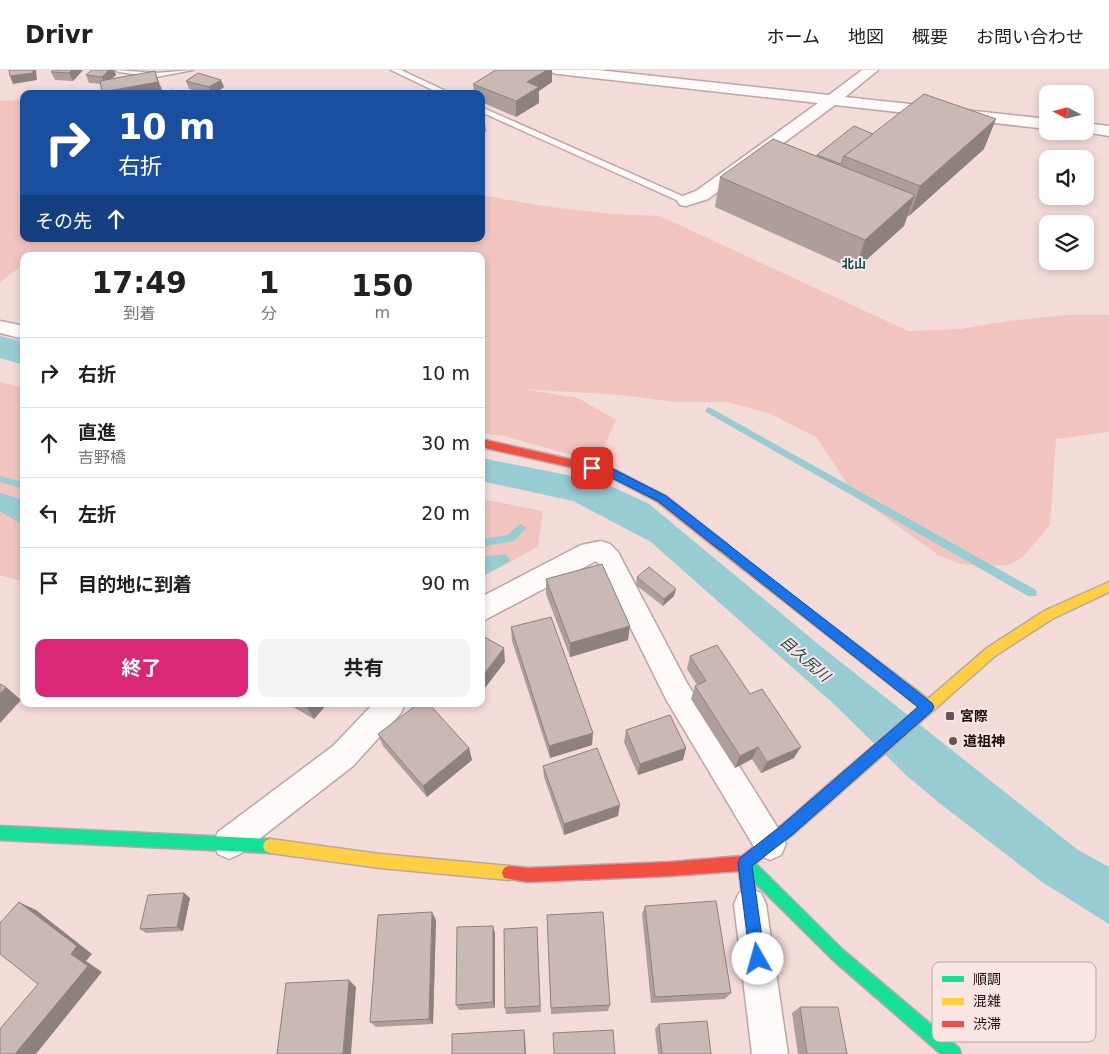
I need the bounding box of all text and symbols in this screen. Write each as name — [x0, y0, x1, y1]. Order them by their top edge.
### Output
text: Drivr — [25, 21, 92, 49]
text: ホーム — [767, 26, 820, 47]
text: 地図 — [848, 26, 884, 47]
text: 概要 — [912, 26, 948, 47]
text: お問い合わせ — [976, 26, 1084, 47]
north arrow — [1039, 85, 1094, 140]
map controls — [1039, 85, 1094, 270]
text: 10 m — [118, 107, 215, 147]
icon: right — [35, 110, 100, 175]
button: sound — [1039, 150, 1094, 205]
text: 右折 — [118, 154, 162, 179]
icon: ahead — [102, 205, 130, 233]
text: その先 — [35, 210, 92, 232]
button: layers — [1039, 215, 1094, 270]
district label: 北山 — [842, 257, 866, 271]
text: 17:49 — [92, 265, 187, 300]
text: 1 — [259, 265, 279, 300]
text: 150 — [351, 268, 414, 303]
text: m — [374, 303, 390, 322]
text: 到着 — [123, 304, 155, 323]
text: 分 — [261, 304, 277, 323]
icon: right — [35, 359, 63, 387]
text: 10 m — [421, 362, 470, 384]
text: 右折 — [78, 363, 116, 385]
text: 直進 — [78, 421, 116, 443]
icon: ahead — [35, 429, 63, 457]
text: 30 m — [421, 432, 470, 454]
pin — [571, 447, 613, 489]
text: 吉野橋 — [78, 448, 126, 467]
icon: arrive — [578, 454, 606, 482]
icon: left — [35, 499, 63, 527]
text: 20 m — [421, 502, 470, 524]
text: 左折 — [78, 503, 116, 525]
icon: arrive — [35, 569, 63, 597]
text: 90 m — [421, 572, 470, 594]
text: 目的地に到着 — [78, 573, 192, 595]
water label: 目久尻川 — [776, 633, 835, 687]
button: 終了 — [35, 639, 248, 697]
button: 共有 — [258, 639, 470, 697]
place label: 宮際 — [960, 708, 988, 724]
marker: 宮際 — [944, 710, 956, 722]
place label: 道祖神 — [963, 733, 1005, 749]
marker: 道祖神 — [947, 735, 959, 747]
position arrow — [731, 932, 783, 984]
legend — [932, 962, 1096, 1042]
text: 順調 — [973, 971, 1001, 987]
text: 混雑 — [973, 993, 1001, 1009]
text: 渋滞 — [973, 1016, 1001, 1032]

